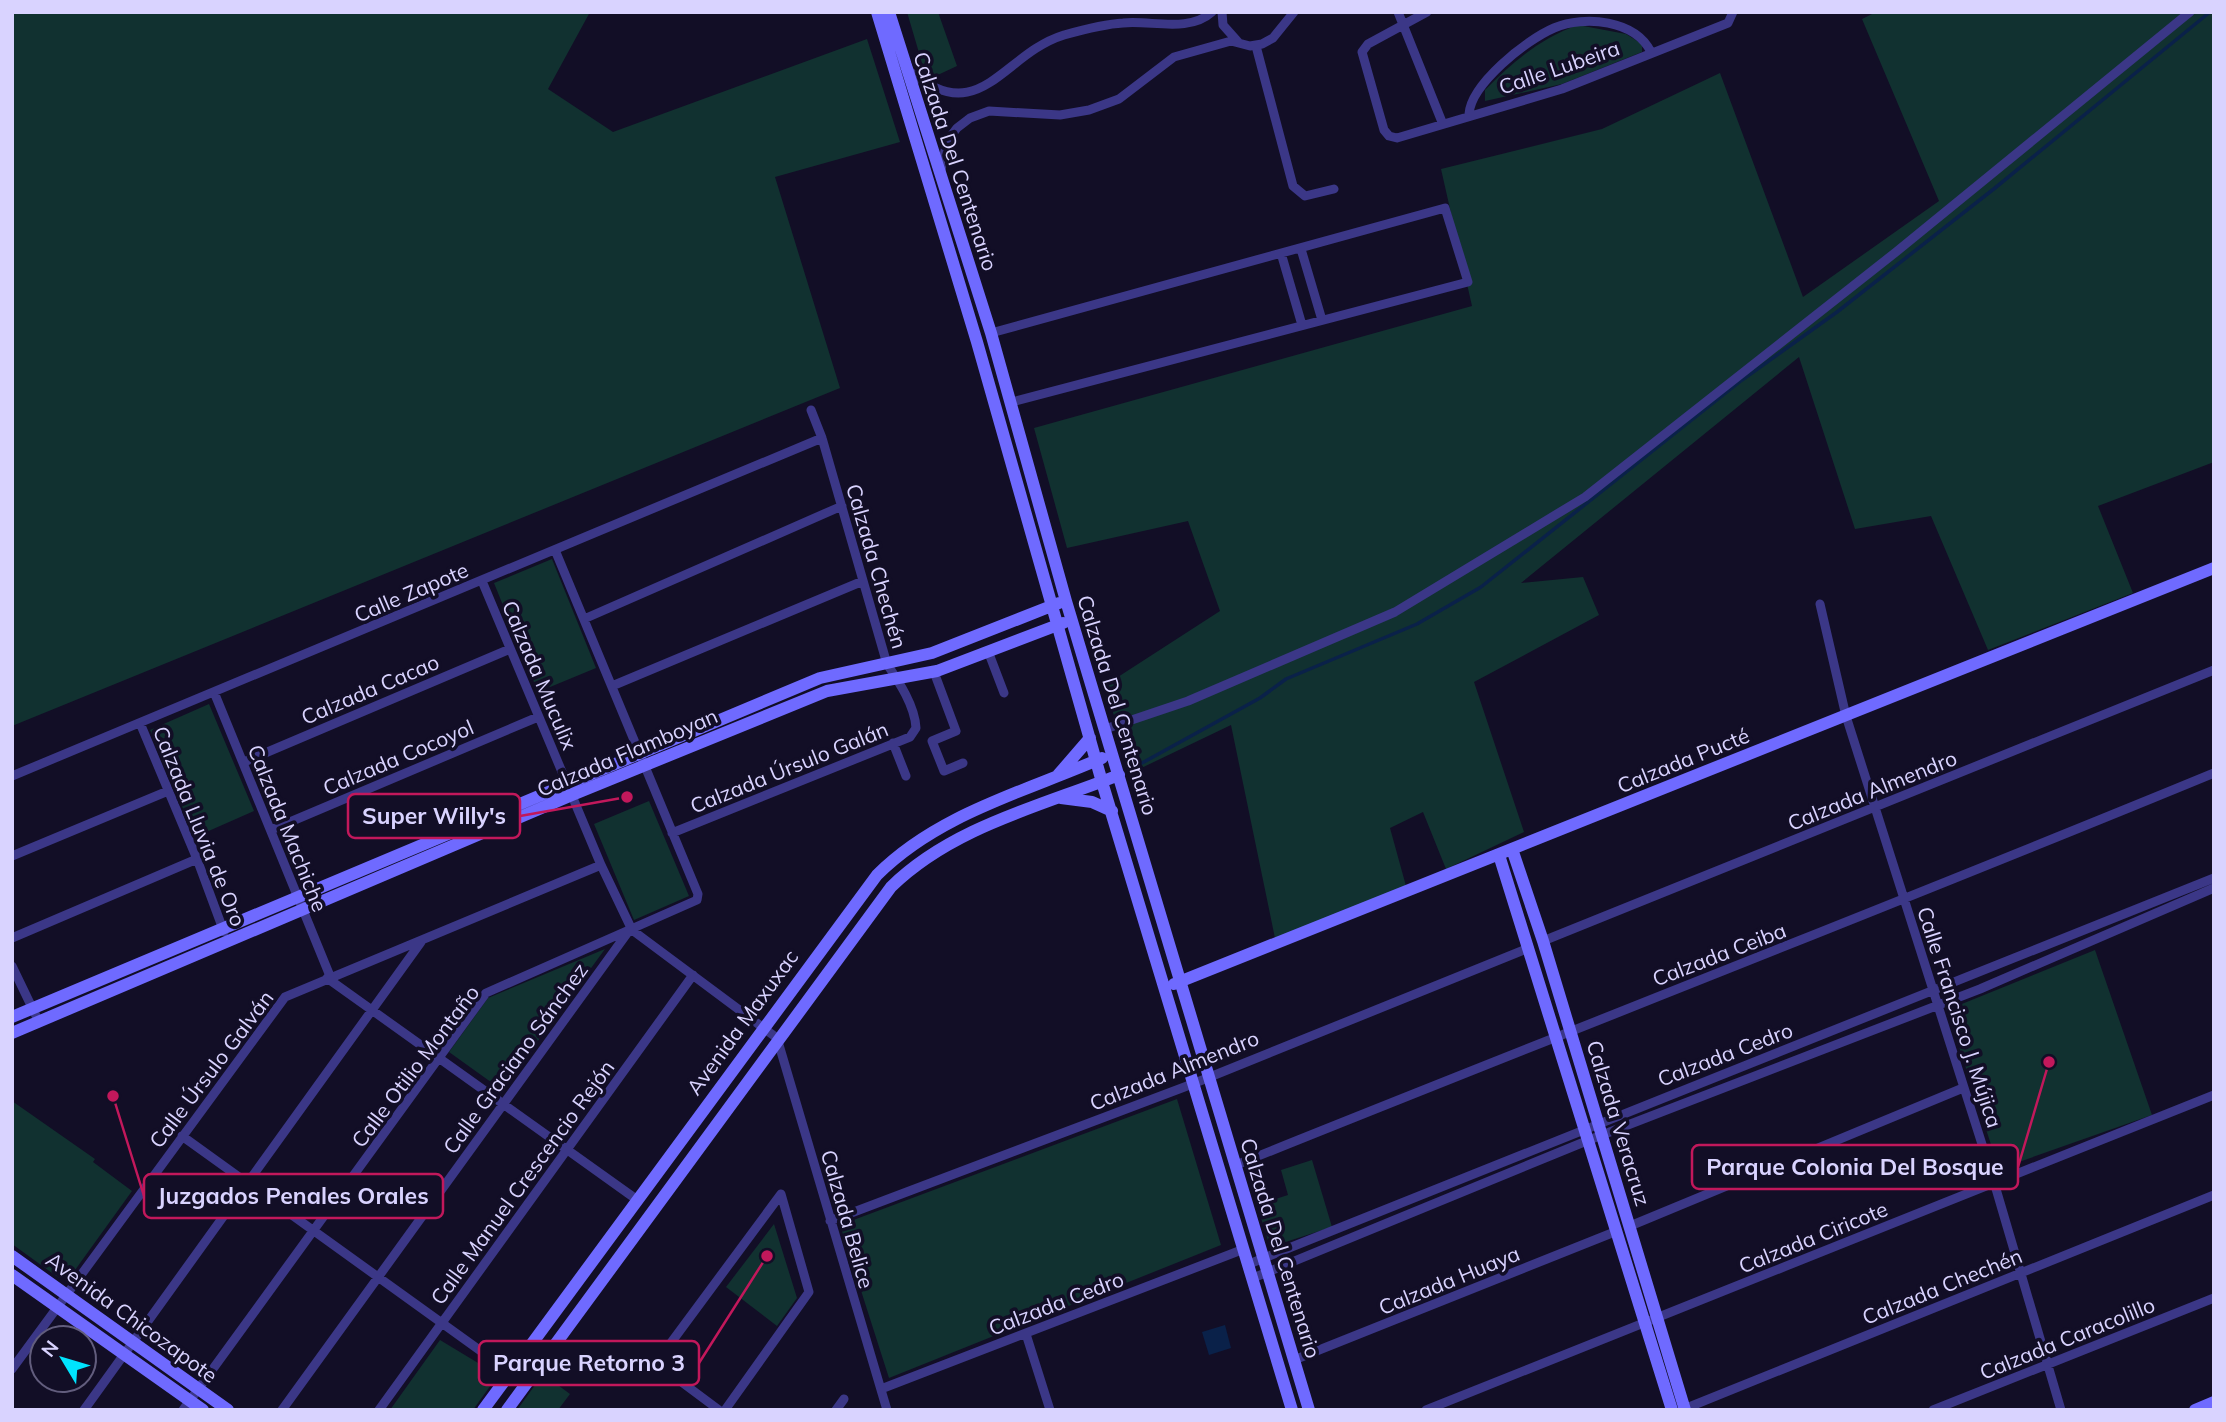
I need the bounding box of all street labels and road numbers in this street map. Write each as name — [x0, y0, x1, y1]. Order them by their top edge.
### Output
street label: Calle Lubeira — [1495, 34, 1623, 100]
street label: Calzada Del Centenario — [908, 48, 1004, 274]
street label: Calzada Chechén — [841, 481, 913, 651]
street label: Calle Zapote — [350, 556, 472, 628]
street label: Calzada Del Centenario — [1072, 592, 1164, 818]
street label: Calzada Muculix — [497, 596, 583, 754]
street label: Calzada Cacao — [297, 648, 443, 730]
street label: Calzada Flamboyan — [533, 702, 721, 802]
street label: Calzada Cocoyol — [319, 714, 477, 800]
street label: Calzada Úrsulo Galán — [686, 715, 892, 819]
street label: Calzada Lluvia de Oro — [148, 722, 252, 930]
street label: Calzada Pucté — [1613, 722, 1753, 798]
street label: Calzada Machiche — [243, 741, 333, 915]
street label: Calzada Almendro — [1784, 744, 1960, 836]
street label: Calle Francisco J. Mújica — [1912, 903, 2008, 1131]
street label: Calzada Ceiba — [1649, 917, 1789, 991]
street label: Avenida Maxuxac — [681, 944, 803, 1100]
street label: Calle Graciano Sánchez — [437, 957, 593, 1159]
street label: Calle Otilio Montaño — [346, 980, 484, 1152]
street label: Calle Úrsulo Galván — [143, 985, 279, 1153]
street label: Calzada Cedro — [1654, 1016, 1796, 1092]
street label: Calzada Almendro — [1086, 1024, 1262, 1116]
street label: Calzada Veracruz — [1581, 1037, 1657, 1209]
street label: Calle Manuel Crescencio Rejón — [425, 1055, 619, 1309]
street label: Calzada Del Centenario — [1235, 1135, 1327, 1361]
street label: Calzada Belice — [816, 1147, 880, 1291]
street label: Calzada Ciricote — [1735, 1195, 1891, 1279]
street label: Calzada Huaya — [1375, 1240, 1523, 1320]
street label: Calzada Chechén — [1858, 1242, 2026, 1330]
street label: Avenida Chicozapote — [41, 1246, 223, 1388]
street label: Calzada Cedro — [985, 1265, 1127, 1341]
street label: Calzada Caracolillo — [1976, 1291, 2158, 1385]

